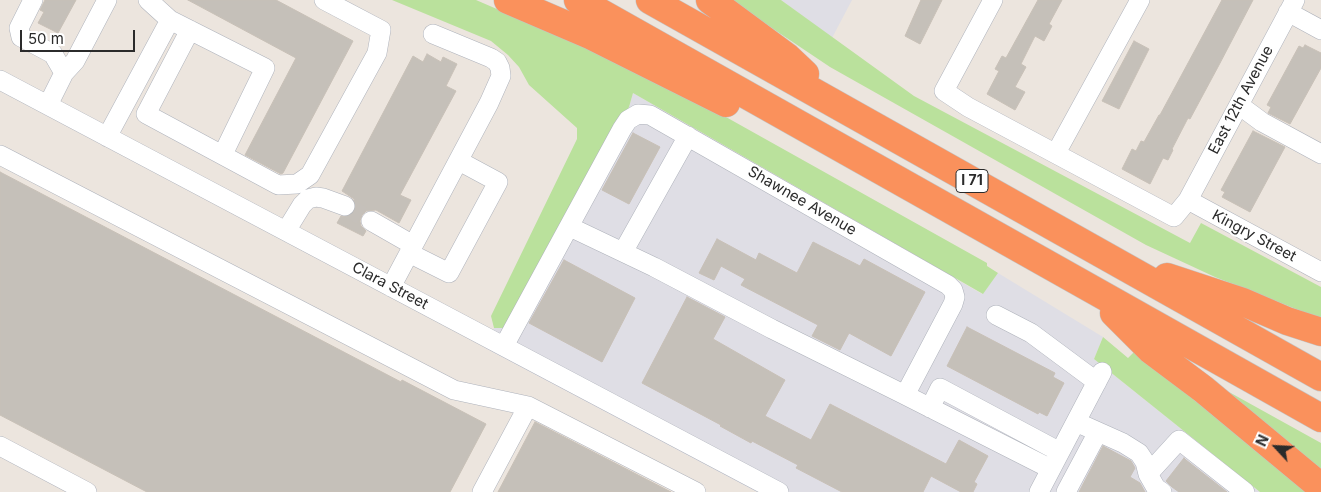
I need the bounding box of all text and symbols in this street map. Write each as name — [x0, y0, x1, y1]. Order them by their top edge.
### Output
scale bar — [22, 20, 138, 52]
text: 50 m — [28, 29, 64, 48]
street label: East 12th Avenue — [1205, 43, 1277, 157]
street label: Shawnee Avenue — [744, 163, 860, 239]
road number: I 71 — [956, 170, 988, 192]
street label: Kingry Street — [1209, 206, 1299, 266]
street label: Clara Street — [349, 258, 431, 314]
north arrow — [1251, 422, 1301, 472]
text: N — [1252, 432, 1272, 449]

